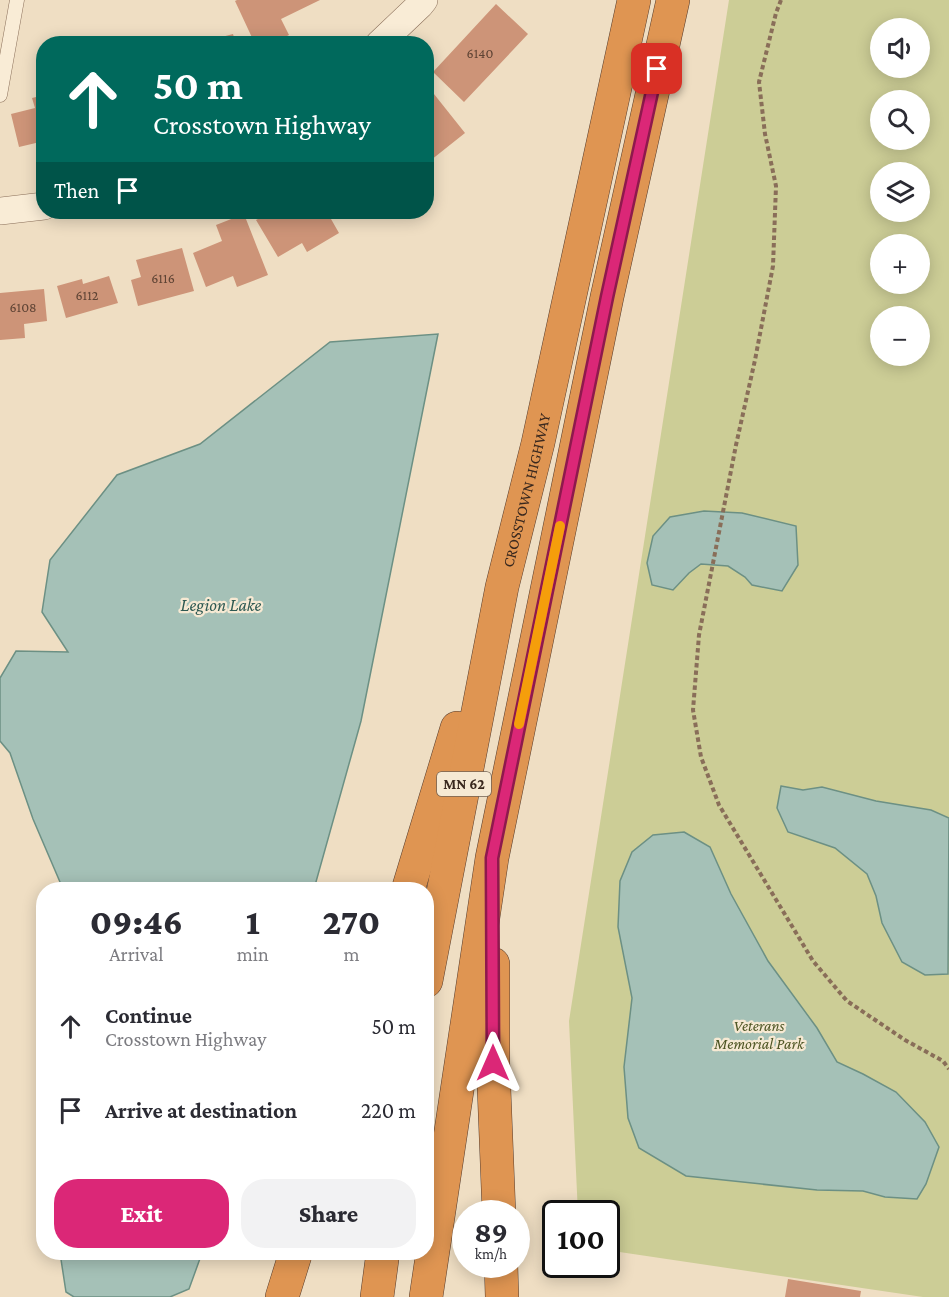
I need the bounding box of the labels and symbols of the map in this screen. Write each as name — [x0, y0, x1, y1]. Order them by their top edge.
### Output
pin — [631, 43, 682, 94]
house number: 6140 — [467, 45, 493, 61]
house number: 6116 — [151, 270, 175, 286]
house number: 6112 — [75, 287, 99, 303]
house number: 6108 — [9, 299, 37, 315]
street label: CROSSTOWN HIGHWAY — [499, 411, 553, 569]
water label: Legion Lake — [181, 595, 262, 615]
road number: MN 62 — [437, 772, 491, 796]
park label: Veterans Memorial Park — [713, 1017, 805, 1052]
position arrow — [461, 1031, 525, 1095]
speed limit sign: 100 — [542, 1200, 620, 1278]

